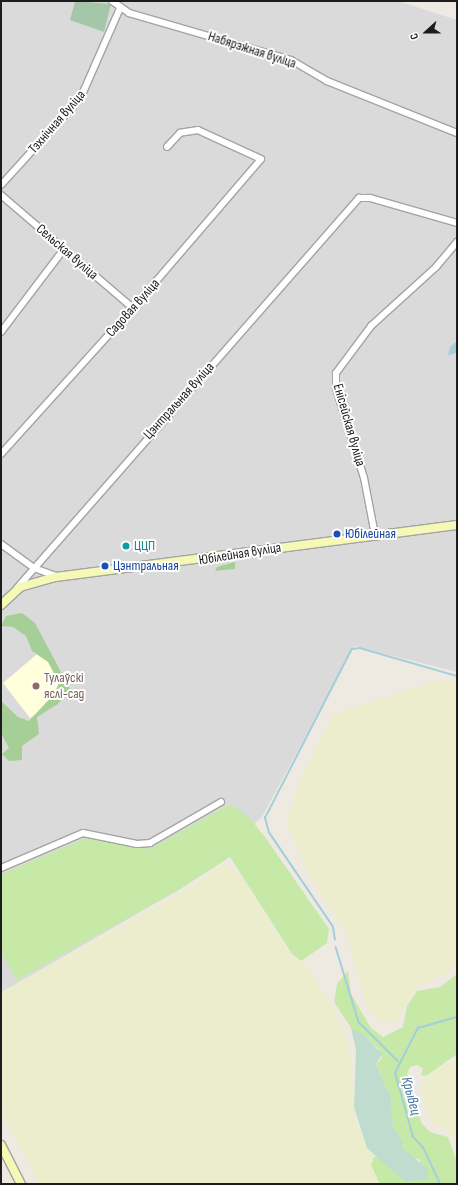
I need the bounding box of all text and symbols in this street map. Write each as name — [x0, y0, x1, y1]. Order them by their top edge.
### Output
north arrow — [406, 12, 446, 52]
street label: Набярэжная вуліца — [206, 28, 298, 72]
text: С — [407, 32, 421, 41]
street label: Тэхнічная вуліца — [25, 87, 89, 157]
street label: Сельская вуліца — [33, 221, 101, 283]
street label: Садовая вуліца — [103, 275, 163, 341]
street label: Цэнтральная вуліца — [140, 359, 218, 443]
street label: Енісейская вуліца — [329, 382, 369, 468]
place label: Юбілейная — [345, 526, 396, 542]
marker: Юбілейная — [332, 529, 342, 539]
place label: ЦЦП — [134, 538, 155, 554]
street label: Юбілейная вуліца — [198, 539, 282, 569]
marker: ЦЦП — [121, 541, 131, 551]
place label: Цэнтральная — [113, 558, 179, 574]
marker: Цэнтральная — [100, 561, 110, 571]
place label: Тулаўскі яслі-сад — [44, 670, 84, 702]
marker: Тулаўскі яслі-сад — [31, 681, 41, 691]
water label: Крывец — [397, 1075, 425, 1117]

